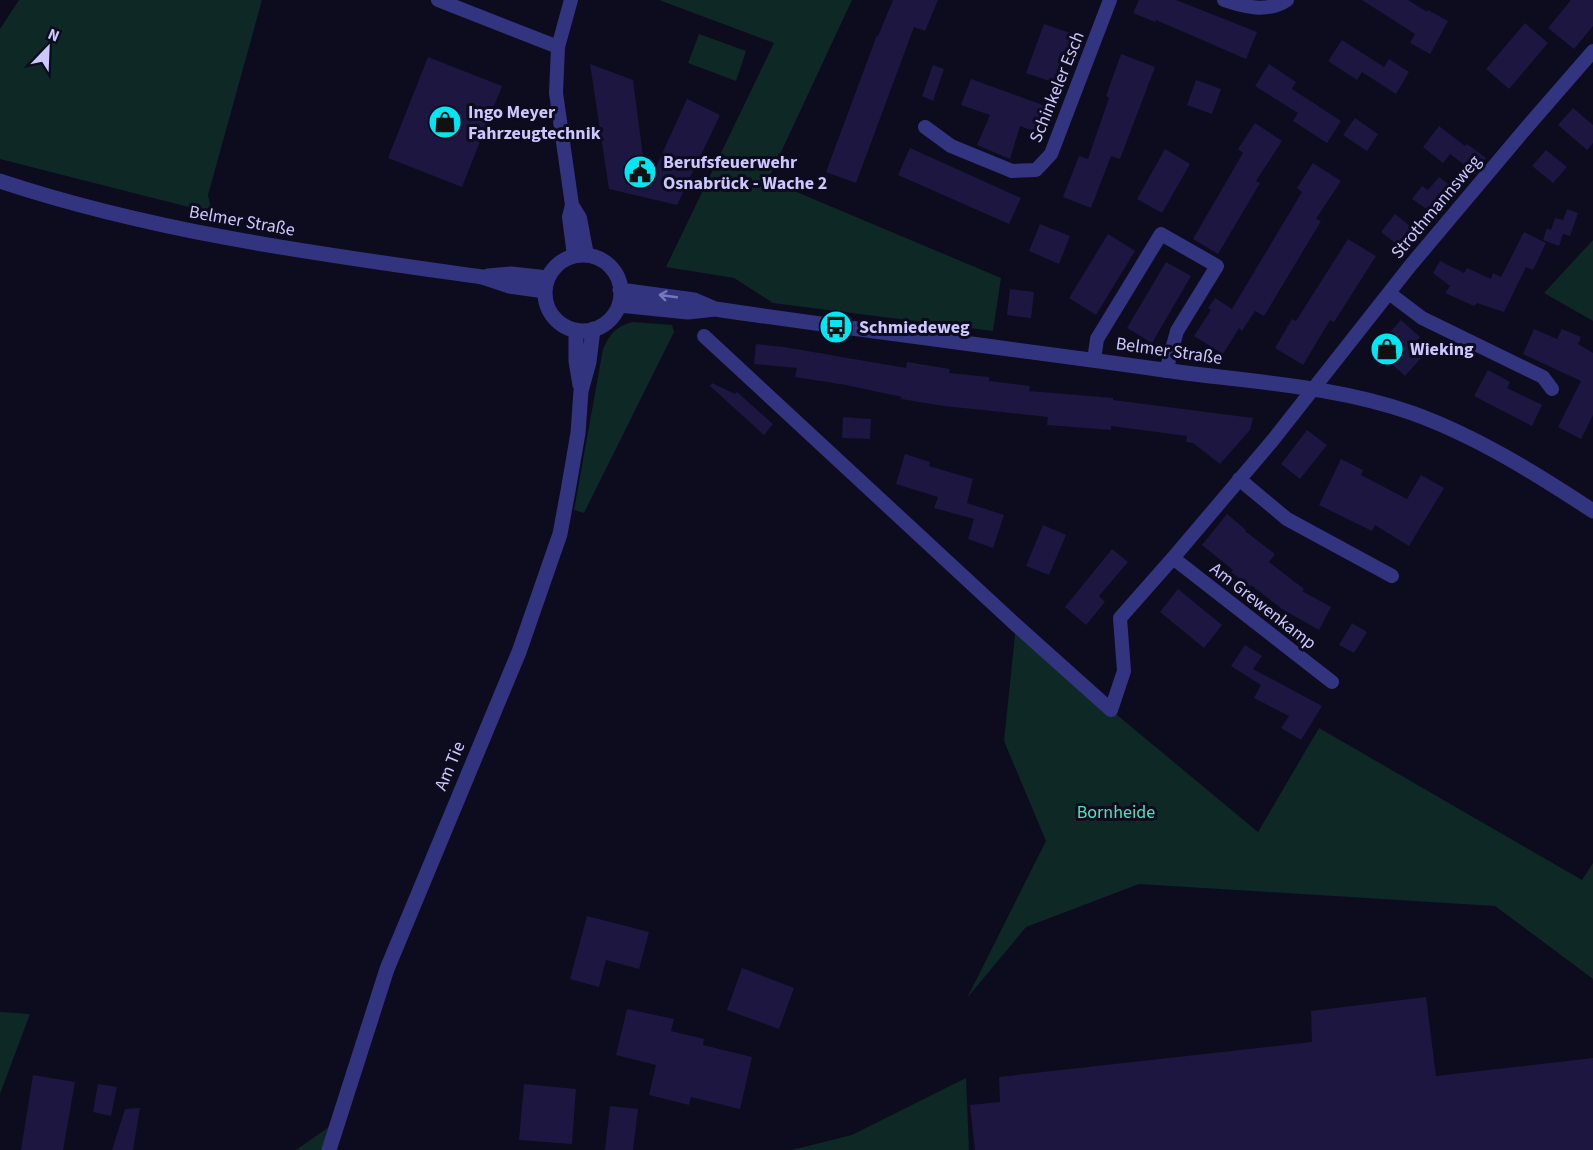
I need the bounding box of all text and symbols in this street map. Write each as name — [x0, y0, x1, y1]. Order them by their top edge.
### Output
north arrow — [18, 18, 78, 78]
text: N — [44, 23, 63, 47]
street label: Schinkeler Esch — [1023, 28, 1091, 146]
place label: Ingo Meyer Fahrzeugtechnik — [468, 100, 601, 146]
shop icon: Ingo Meyer Fahrzeugtechnik — [427, 104, 463, 140]
place label: Berufsfeuerwehr Osnabrück - Wache 2 — [663, 150, 827, 196]
street label: Strothmannsweg — [1385, 150, 1487, 264]
public building icon: Berufsfeuerwehr Osnabrück - Wache 2 — [622, 154, 658, 190]
street label: Belmer Straße — [187, 199, 297, 243]
one-way arrow — [659, 291, 679, 302]
bus stop icon: Schmiedeweg — [818, 309, 854, 345]
place label: Schmiedeweg — [859, 315, 970, 340]
street label: Belmer Straße — [1114, 331, 1224, 371]
shop icon: Wieking — [1369, 331, 1405, 367]
place label: Wieking — [1410, 337, 1474, 362]
street label: Am Grewenkamp — [1205, 556, 1321, 656]
street label: Am Tie — [428, 737, 472, 795]
park label: Bornheide — [1077, 800, 1155, 825]

